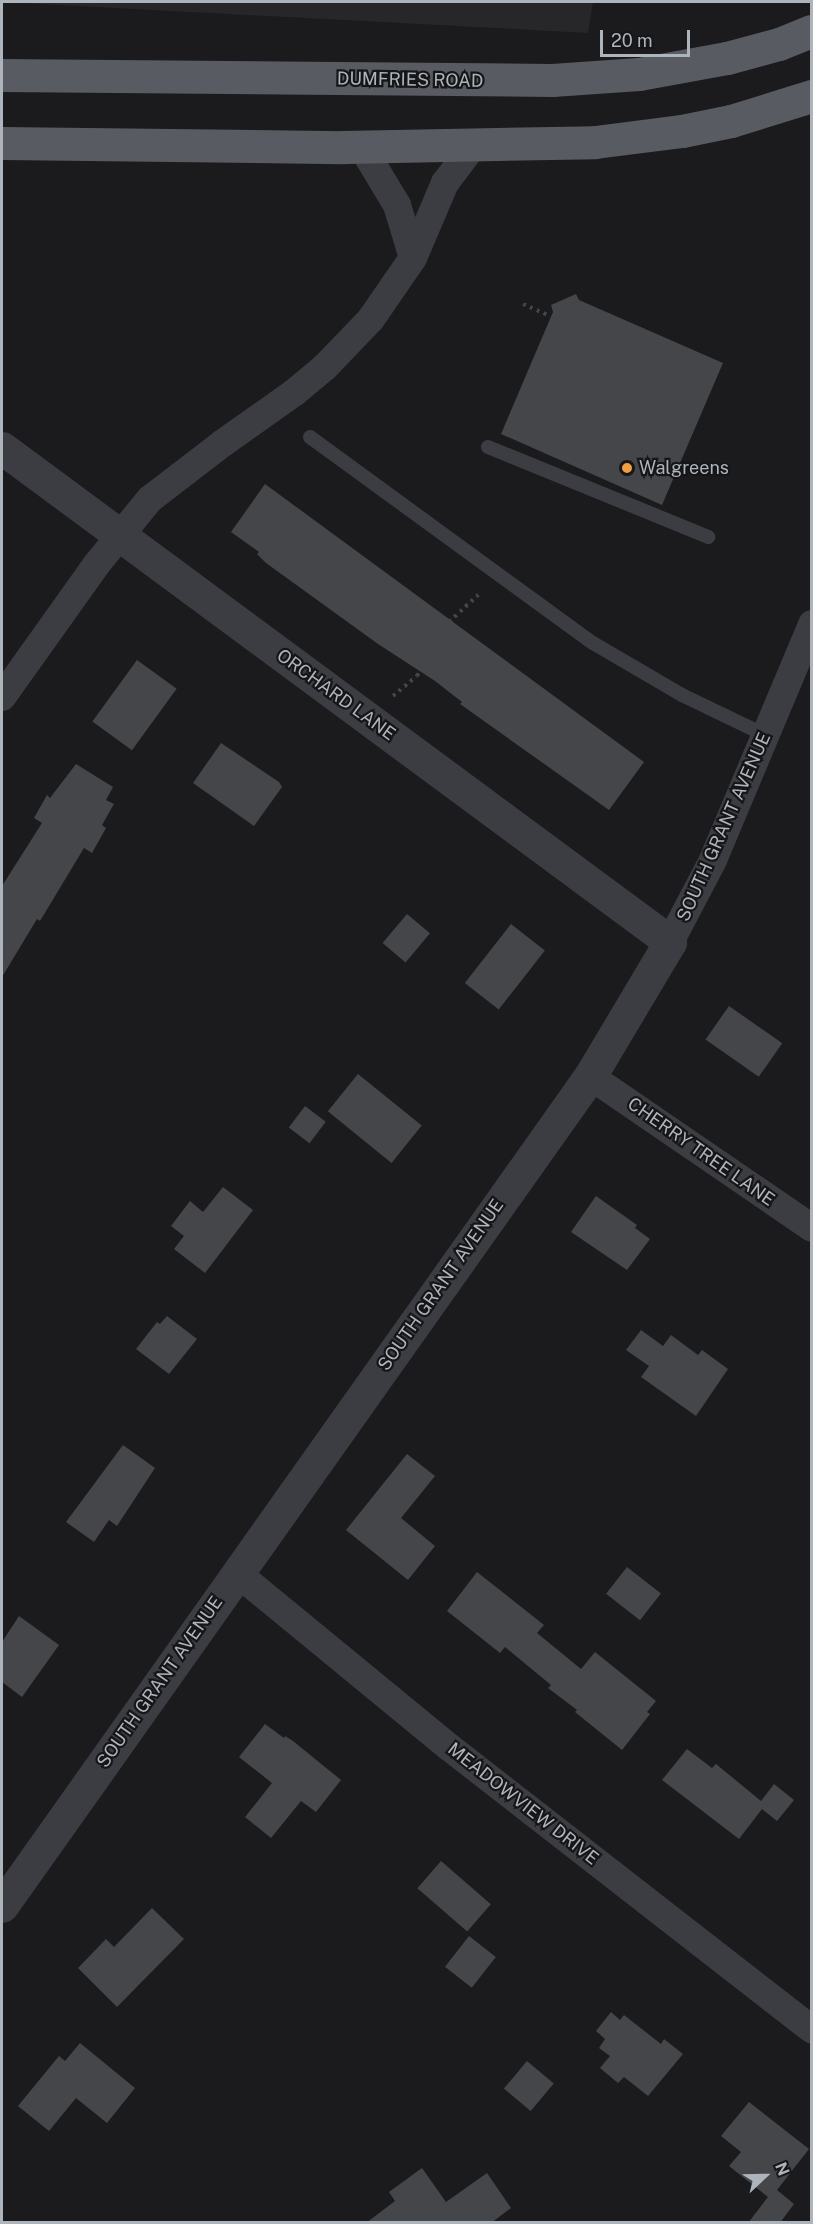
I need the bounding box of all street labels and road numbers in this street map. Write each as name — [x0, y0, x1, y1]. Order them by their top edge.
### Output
street label: DUMFRIES ROAD — [337, 68, 483, 92]
street label: ORCHARD LANE — [272, 645, 400, 745]
street label: SOUTH GRANT AVENUE — [673, 729, 775, 925]
street label: CHERRY TREE LANE — [623, 1093, 779, 1211]
street label: SOUTH GRANT AVENUE — [374, 1195, 508, 1375]
street label: SOUTH GRANT AVENUE — [93, 1592, 227, 1772]
street label: MEADOWVIEW DRIVE — [443, 1738, 603, 1870]

